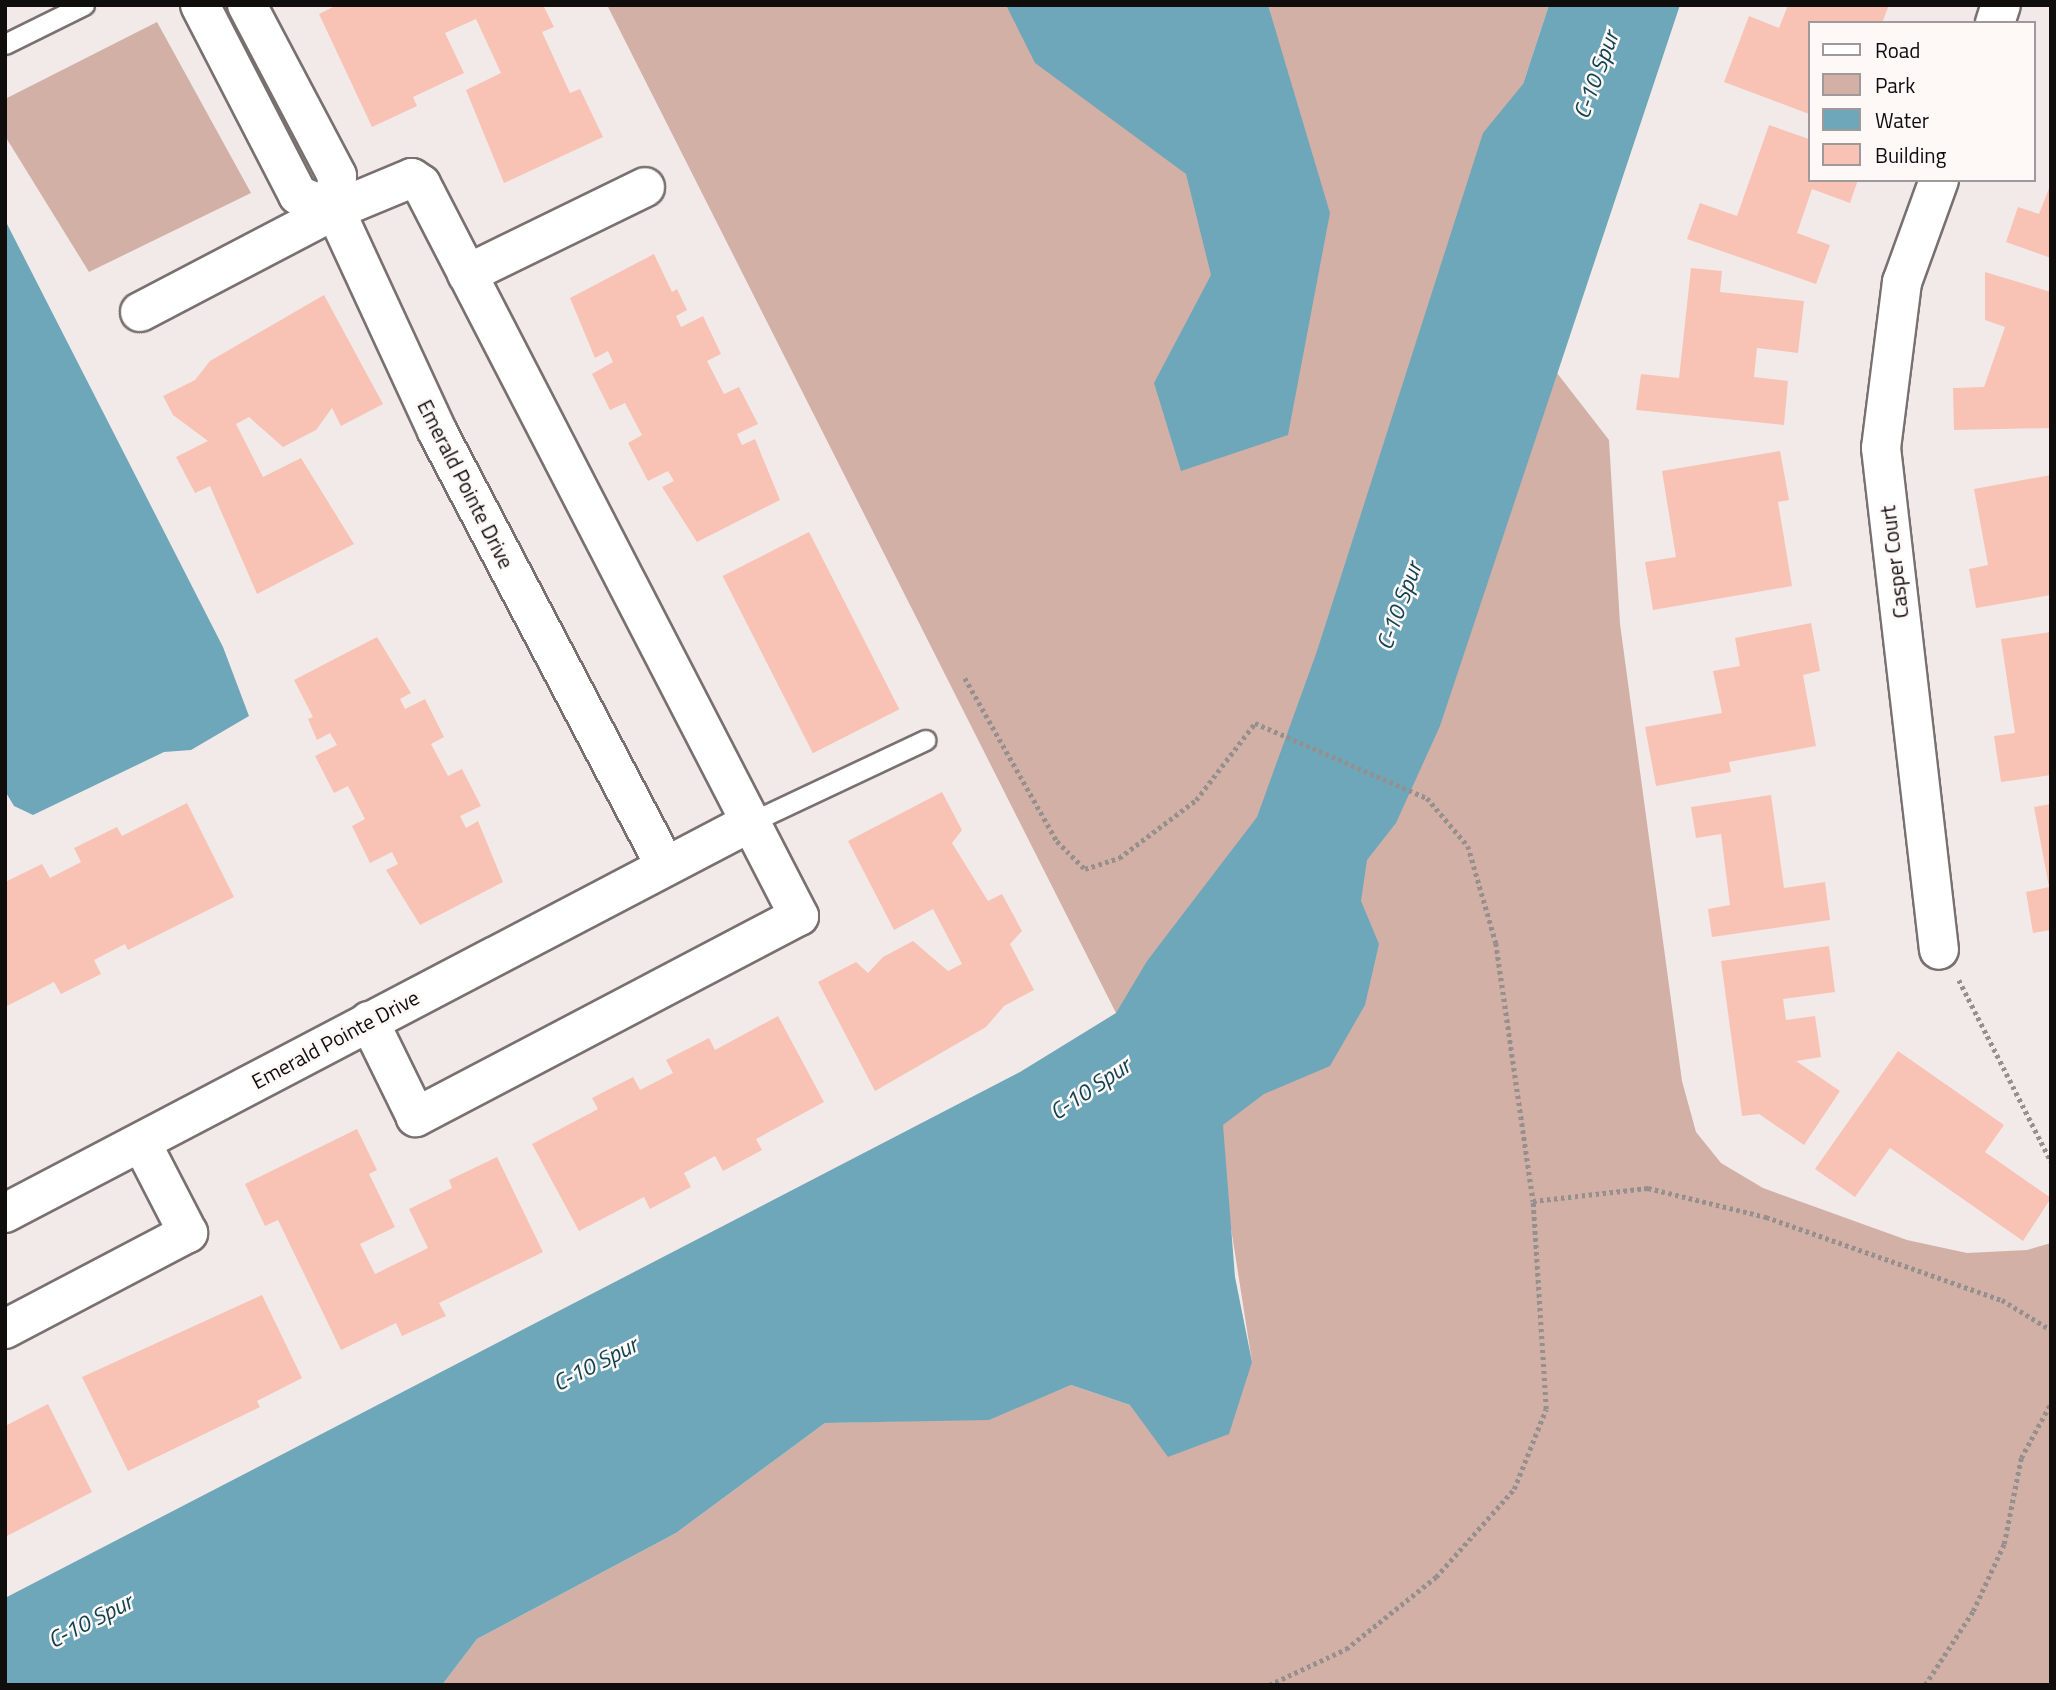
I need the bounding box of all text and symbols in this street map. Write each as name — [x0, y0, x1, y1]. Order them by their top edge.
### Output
legend — [1808, 21, 2035, 182]
water label: C-10 Spur — [1567, 27, 1625, 123]
text: Road — [1875, 34, 1920, 66]
text: Park — [1875, 69, 1915, 101]
text: Water — [1875, 104, 1929, 136]
text: Building — [1875, 139, 1946, 171]
street label: Emerald Pointe Drive — [413, 395, 519, 573]
street label: Casper Court — [1875, 504, 1913, 620]
water label: C-10 Spur — [1370, 558, 1428, 654]
street label: Emerald Pointe Drive — [247, 984, 423, 1094]
water label: C-10 Spur — [1045, 1052, 1135, 1126]
water label: C-10 Spur — [548, 1331, 642, 1397]
water label: C-10 Spur — [43, 1588, 137, 1654]

